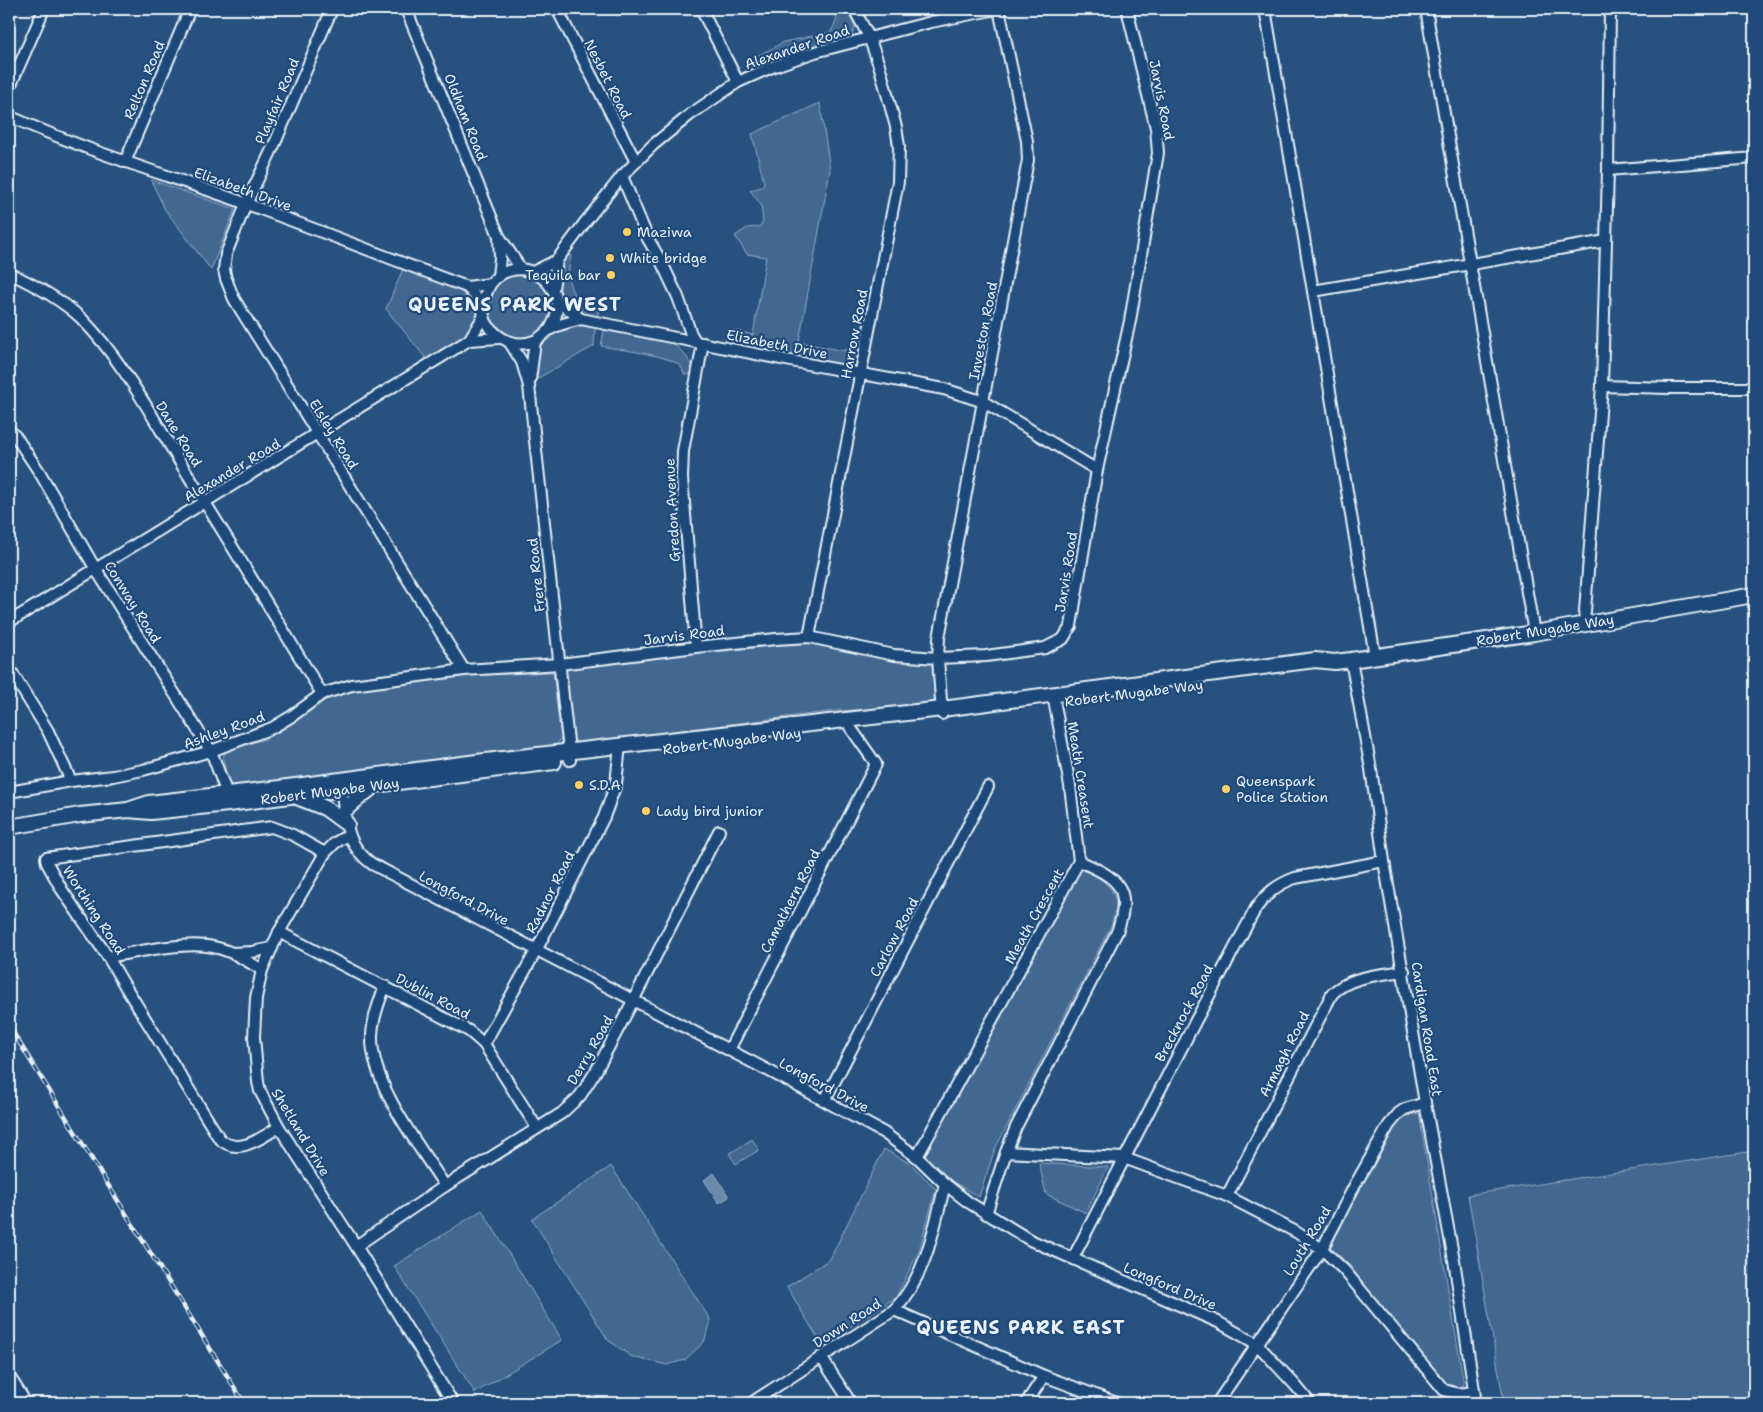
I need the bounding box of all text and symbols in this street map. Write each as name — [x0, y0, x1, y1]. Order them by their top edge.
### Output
street label: Alexander Road — [742, 21, 852, 73]
street label: Nesbet Road — [580, 36, 636, 122]
street label: Relton Road — [119, 38, 169, 122]
street label: Playfair Road — [251, 55, 303, 147]
street label: Jarvis Road — [1145, 58, 1179, 142]
street label: Oldham Road — [440, 71, 492, 163]
street label: Elizabeth Drive — [192, 163, 294, 215]
place label: Maziwa — [637, 223, 692, 241]
marker: Maziwa — [621, 226, 633, 238]
place label: White bridge — [620, 249, 707, 267]
marker: White bridge — [604, 252, 616, 264]
place label: Tequila bar — [525, 266, 601, 284]
marker: Tequila bar — [605, 269, 617, 281]
street label: Investon Road — [965, 280, 1001, 382]
street label: Harrow Road — [836, 287, 872, 380]
district label: QUEENS PARK WEST — [408, 292, 622, 317]
street label: Elizabeth Drive — [725, 325, 829, 363]
street label: Elsley Road — [305, 396, 363, 473]
street label: Dane Road — [152, 398, 206, 470]
street label: Alexander Road — [180, 434, 284, 506]
street label: Gredon Avenue — [660, 457, 684, 562]
street label: Jarvis Road — [1051, 530, 1081, 614]
street label: Frere Road — [523, 537, 549, 613]
street label: Conway Road — [101, 558, 165, 647]
street label: Robert Mugabe Way — [1475, 610, 1615, 650]
street label: Jarvis Road — [643, 621, 726, 649]
street label: Robert Mugabe Way — [1064, 676, 1204, 710]
street label: Ashley Road — [181, 707, 267, 753]
street label: Meath Creasent — [1064, 720, 1098, 830]
street label: Robert Mugabe Way — [662, 724, 802, 758]
place label: Queenspark Police Station — [1236, 772, 1329, 806]
street label: Robert Mugabe Way — [260, 774, 400, 808]
place label: S.D.A — [589, 776, 621, 794]
marker: S.D.A — [573, 779, 585, 791]
marker: Queenspark Police Station — [1220, 783, 1232, 795]
place label: Lady bird junior — [656, 802, 764, 820]
marker: Lady bird junior — [640, 805, 652, 817]
street label: Camathern Road — [756, 846, 824, 956]
street label: Radnor Road — [522, 848, 579, 936]
street label: Worthing Road — [59, 862, 130, 958]
street label: Meath Crescent — [1000, 865, 1068, 967]
street label: Longford Drive — [416, 867, 512, 929]
street label: Carlow Road — [865, 894, 923, 980]
street label: Cardigan Road East — [1407, 960, 1447, 1098]
street label: Brecknock Road — [1151, 961, 1217, 1065]
street label: Dublin Road — [393, 969, 473, 1023]
street label: Armagh Road — [1255, 1008, 1313, 1100]
street label: Derry Road — [563, 1012, 617, 1088]
street label: Longford Drive — [776, 1054, 872, 1116]
street label: Shetland Drive — [268, 1085, 334, 1179]
street label: Louth Road — [1279, 1203, 1335, 1279]
street label: Longford Drive — [1121, 1258, 1219, 1314]
street label: Down Road — [809, 1294, 885, 1352]
district label: QUEENS PARK EAST — [916, 1315, 1126, 1340]

